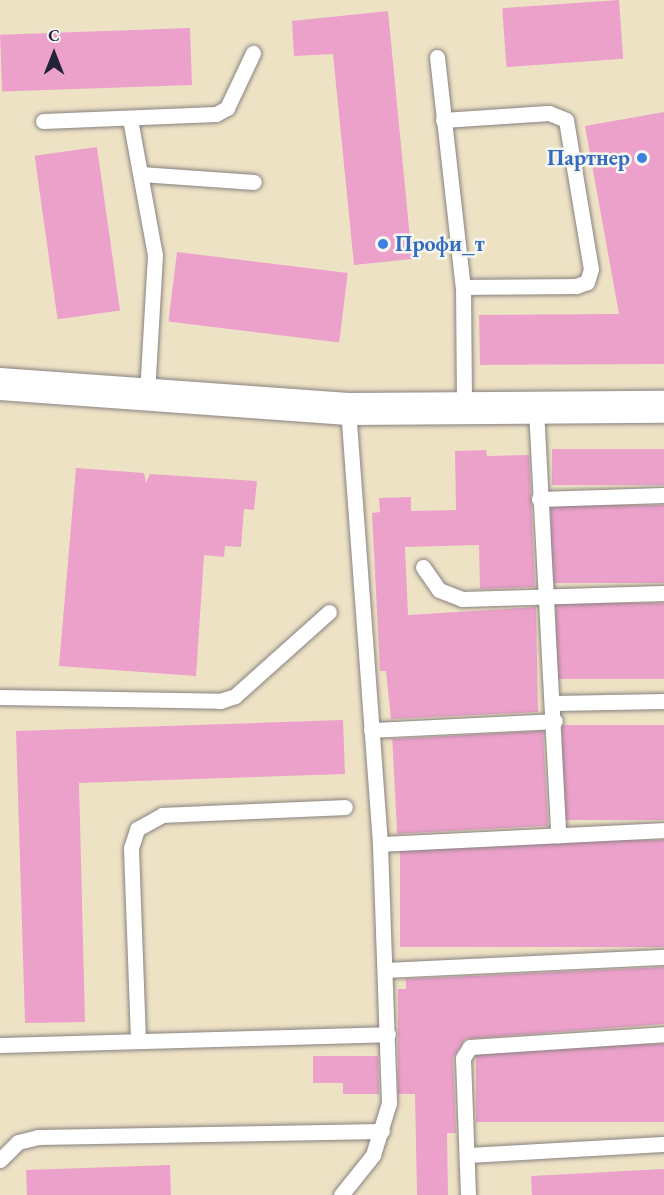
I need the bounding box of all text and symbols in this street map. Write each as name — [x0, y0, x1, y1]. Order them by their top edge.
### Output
north arrow — [24, 24, 84, 84]
text: С — [48, 25, 60, 46]
place label: Партнер — [547, 145, 630, 171]
marker: Партнер — [635, 151, 649, 165]
place label: Профи_т — [395, 231, 485, 257]
marker: Профи_т — [376, 237, 390, 251]

